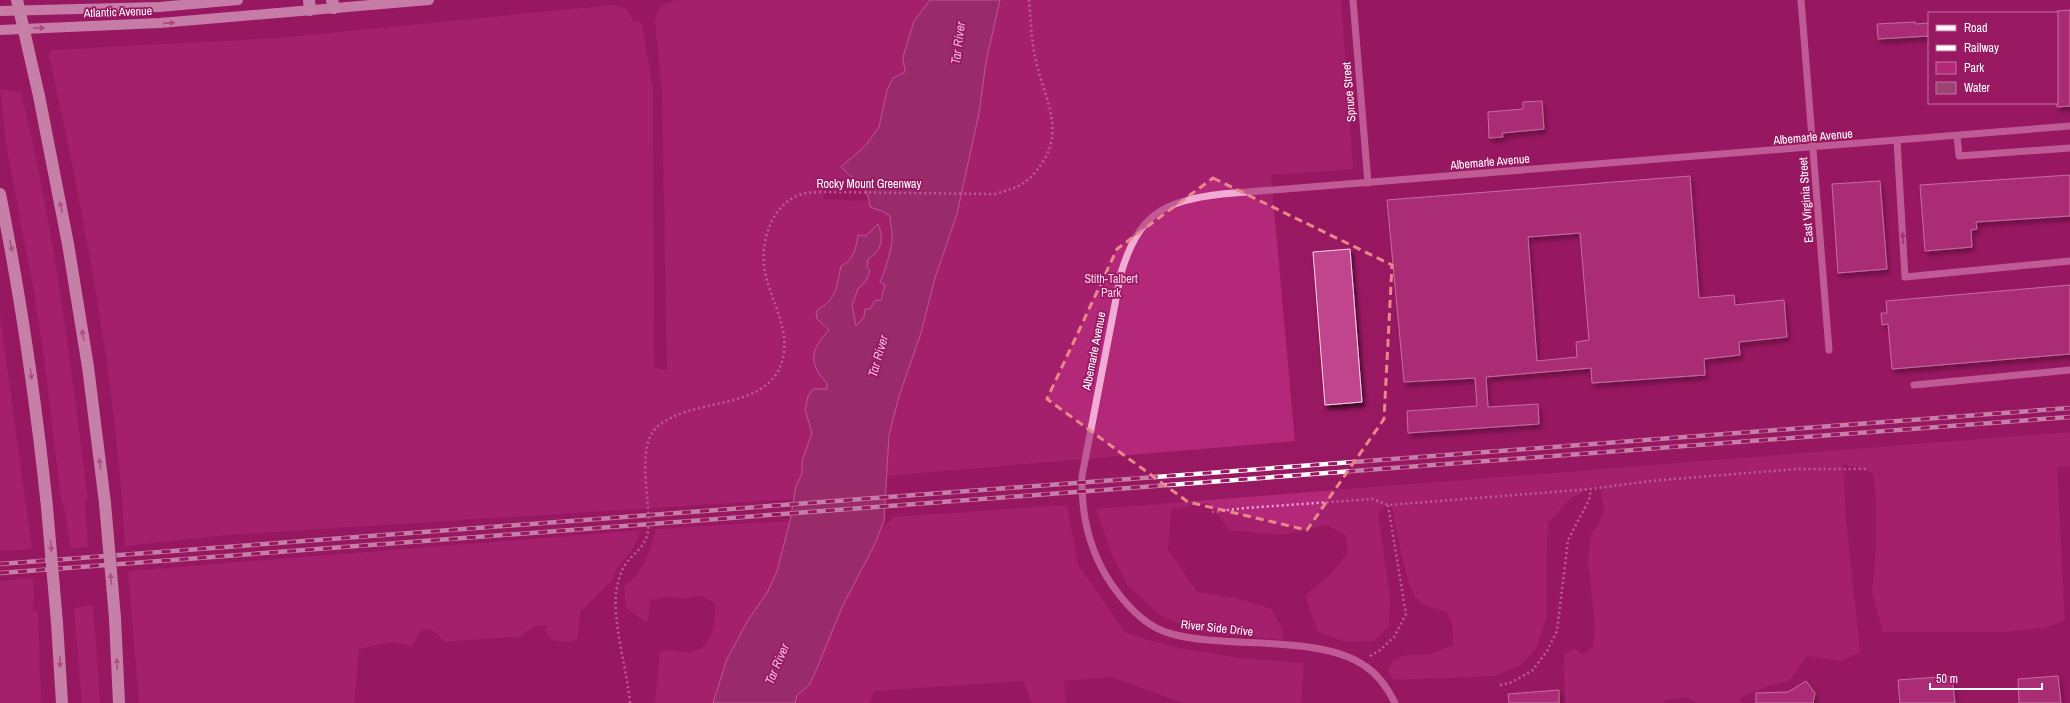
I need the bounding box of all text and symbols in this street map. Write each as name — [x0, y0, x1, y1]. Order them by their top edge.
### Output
street label: Atlantic Avenue — [83, 3, 152, 21]
legend — [1928, 12, 2058, 104]
one-way arrow — [163, 19, 175, 26]
water label: Tar River — [947, 20, 969, 65]
text: Road — [1964, 20, 1988, 36]
one-way arrow — [33, 25, 46, 31]
text: Railway — [1964, 40, 1999, 56]
text: Park — [1964, 60, 1984, 76]
street label: Spruce Street — [1338, 61, 1360, 123]
text: Water — [1964, 80, 1991, 96]
street label: Albemarle Avenue — [1772, 126, 1853, 149]
street label: Albemarle Avenue — [1449, 151, 1530, 174]
street label: East Virginia Street — [1795, 156, 1817, 243]
street label: Rocky Mount Greenway — [816, 176, 922, 192]
one-way arrow — [57, 201, 63, 214]
one-way arrow — [1899, 232, 1906, 244]
one-way arrow — [8, 240, 14, 252]
park label: Stith-Talbert Park — [1084, 271, 1138, 301]
street label: Albemarle Avenue — [1078, 310, 1109, 393]
one-way arrow — [80, 329, 86, 342]
water label: Tar River — [864, 333, 892, 379]
one-way arrow — [28, 368, 34, 380]
one-way arrow — [97, 458, 103, 470]
one-way arrow — [47, 540, 54, 552]
one-way arrow — [108, 573, 115, 585]
street label: River Side Drive — [1180, 616, 1254, 640]
water label: Tar River — [761, 640, 793, 687]
one-way arrow — [56, 656, 63, 668]
one-way arrow — [114, 657, 120, 670]
scale bar — [1930, 665, 2042, 691]
text: 50 m — [1936, 671, 1958, 687]

